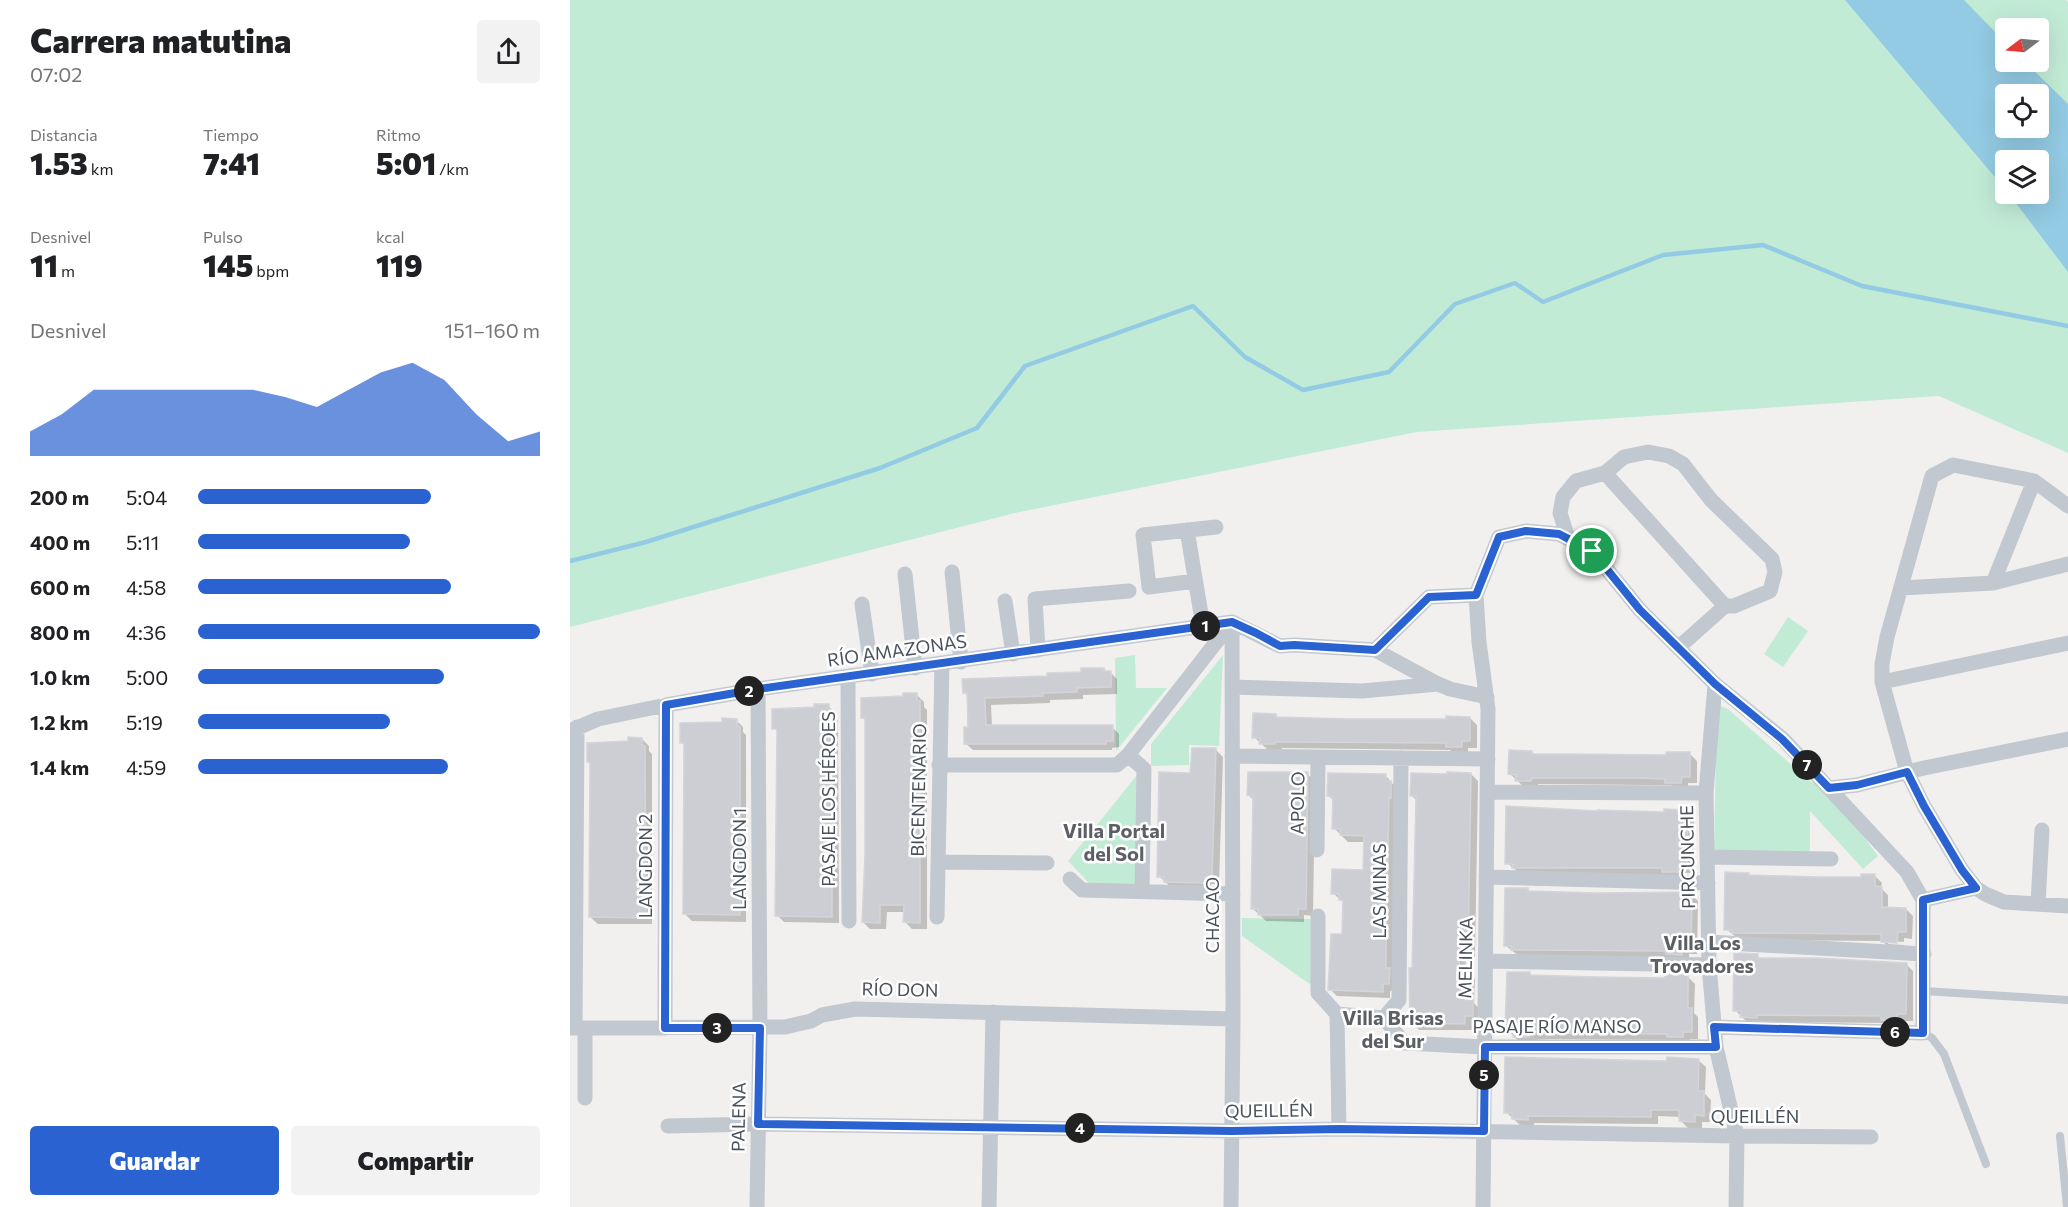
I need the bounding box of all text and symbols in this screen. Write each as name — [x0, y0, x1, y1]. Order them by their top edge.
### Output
north arrow — [1995, 18, 2049, 72]
map controls — [1995, 18, 2049, 204]
text: Carrera matutina — [30, 19, 291, 60]
button: share — [477, 20, 540, 83]
text: 07:02 — [30, 62, 82, 86]
button: locate — [1995, 84, 2049, 138]
text: Distancia — [30, 125, 98, 144]
text: Tiempo — [203, 125, 259, 144]
text: Ritmo — [376, 125, 421, 144]
text: 1.53 — [30, 144, 88, 181]
text: 7:41 — [203, 144, 260, 181]
text: 5:01 — [376, 144, 436, 181]
button: layers — [1995, 150, 2049, 204]
text: km — [88, 159, 113, 178]
text: /km — [436, 159, 469, 178]
text: Desnivel — [30, 227, 91, 246]
text: Pulso — [203, 227, 243, 246]
text: kcal — [376, 227, 405, 246]
text: 11 — [30, 246, 58, 283]
text: 145 — [203, 246, 253, 283]
text: 119 — [376, 246, 423, 283]
text: m — [58, 261, 75, 280]
text: bpm — [253, 261, 289, 280]
text: Desnivel — [30, 318, 107, 342]
text: 151–160 m — [445, 318, 540, 342]
text: 200 m — [30, 485, 89, 509]
text: 5:04 — [126, 485, 167, 509]
pin — [1566, 525, 1617, 576]
text: 400 m — [30, 530, 90, 554]
text: 5:11 — [126, 530, 159, 554]
icon: arrive — [1575, 534, 1608, 567]
text: 600 m — [30, 575, 90, 599]
text: 4:58 — [126, 575, 166, 599]
pin: 1 — [1190, 611, 1220, 641]
text: 1 — [1201, 616, 1209, 635]
text: 800 m — [30, 620, 90, 644]
text: 4:36 — [126, 620, 166, 644]
street label: RÍO AMAZONAS — [826, 629, 968, 671]
text: 1.0 km — [30, 665, 90, 689]
text: 5:00 — [126, 665, 168, 689]
pin: 2 — [734, 676, 764, 706]
text: 2 — [744, 681, 754, 700]
text: 1.2 km — [30, 710, 88, 734]
text: 5:19 — [126, 710, 163, 734]
street label: PASAJE LOS HÉROES — [817, 711, 839, 887]
street label: BICENTENARIO — [906, 723, 930, 857]
pin: 7 — [1792, 750, 1822, 780]
text: 1.4 km — [30, 755, 89, 779]
text: 4:59 — [126, 755, 166, 779]
text: 7 — [1803, 755, 1811, 774]
street label: APOLO — [1285, 771, 1309, 835]
street label: PIRCUNCHE — [1675, 805, 1699, 909]
street label: LANGDON 1 — [728, 808, 750, 910]
street label: LANGDON 2 — [634, 814, 656, 918]
district label: Villa Portal del Sol — [1063, 818, 1165, 865]
street label: LAS MINAS — [1368, 843, 1390, 939]
street label: CHACAO — [1201, 877, 1223, 953]
street label: MELINKA — [1453, 917, 1477, 999]
district label: Villa Los Trovadores — [1650, 930, 1754, 977]
street label: RÍO DON — [861, 977, 939, 1001]
district label: Villa Brisas del Sur — [1342, 1005, 1444, 1052]
pin: 3 — [702, 1013, 732, 1043]
street label: PASAJE RÍO MANSO — [1473, 1015, 1641, 1037]
pin: 6 — [1880, 1017, 1910, 1047]
text: 3 — [712, 1018, 722, 1037]
text: 6 — [1890, 1022, 1900, 1041]
pin: 5 — [1469, 1060, 1499, 1090]
text: 5 — [1479, 1065, 1489, 1084]
street label: PALENA — [726, 1082, 750, 1152]
street label: QUEILLÉN — [1225, 1098, 1313, 1122]
street label: QUEILLÉN — [1711, 1105, 1799, 1127]
pin: 4 — [1065, 1113, 1095, 1143]
text: 4 — [1075, 1118, 1085, 1137]
button: Guardar — [30, 1126, 279, 1195]
button: Compartir — [291, 1126, 540, 1195]

